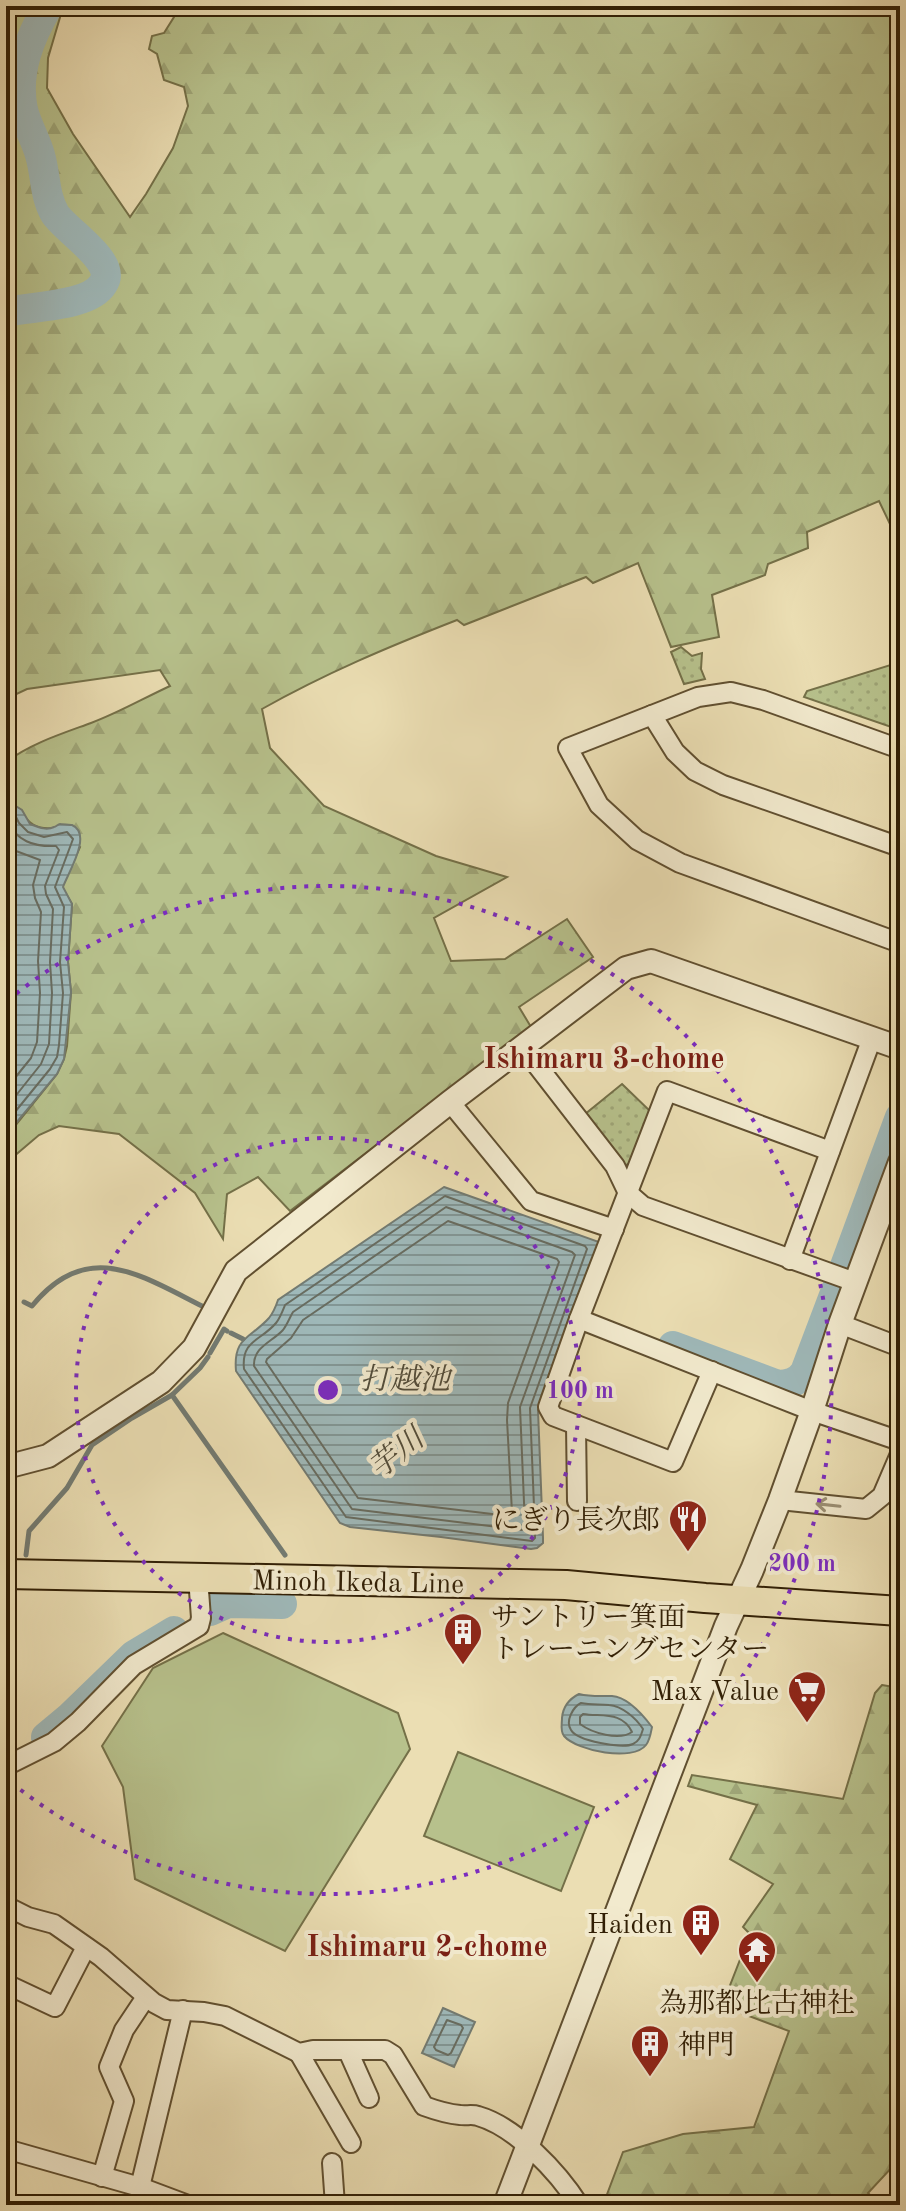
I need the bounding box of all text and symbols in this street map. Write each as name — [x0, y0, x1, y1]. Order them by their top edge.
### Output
district label: Ishimaru 3-chome — [483, 1045, 725, 1075]
water label: 打越池 — [360, 1363, 453, 1396]
centre of rings — [314, 1376, 342, 1404]
text: 100 m — [546, 1380, 614, 1404]
water label: 芋川 — [363, 1420, 432, 1485]
restaurant icon: にぎり長次郎 — [667, 1498, 709, 1553]
one-way arrow — [815, 1498, 842, 1513]
place label: にぎり長次郎 — [492, 1505, 660, 1536]
text: 200 m — [768, 1553, 836, 1577]
street label: Minoh Ikeda Line — [252, 1568, 464, 1600]
place label: サントリー箕面 トレーニングセンター — [491, 1602, 769, 1665]
building icon: サントリー箕面 トレーニングセンター — [442, 1611, 484, 1666]
supermarket icon: Max Value — [786, 1669, 828, 1724]
place label: Max Value — [651, 1679, 779, 1707]
building icon: Haiden — [680, 1902, 722, 1957]
place label: Haiden — [587, 1912, 673, 1940]
temple icon: 為那都比古神社 — [736, 1929, 778, 1984]
district label: Ishimaru 2-chome — [306, 1933, 548, 1963]
place label: 為那都比古神社 — [659, 1988, 855, 2019]
building icon: 神門 — [629, 2023, 671, 2078]
place label: 神門 — [678, 2030, 734, 2061]

